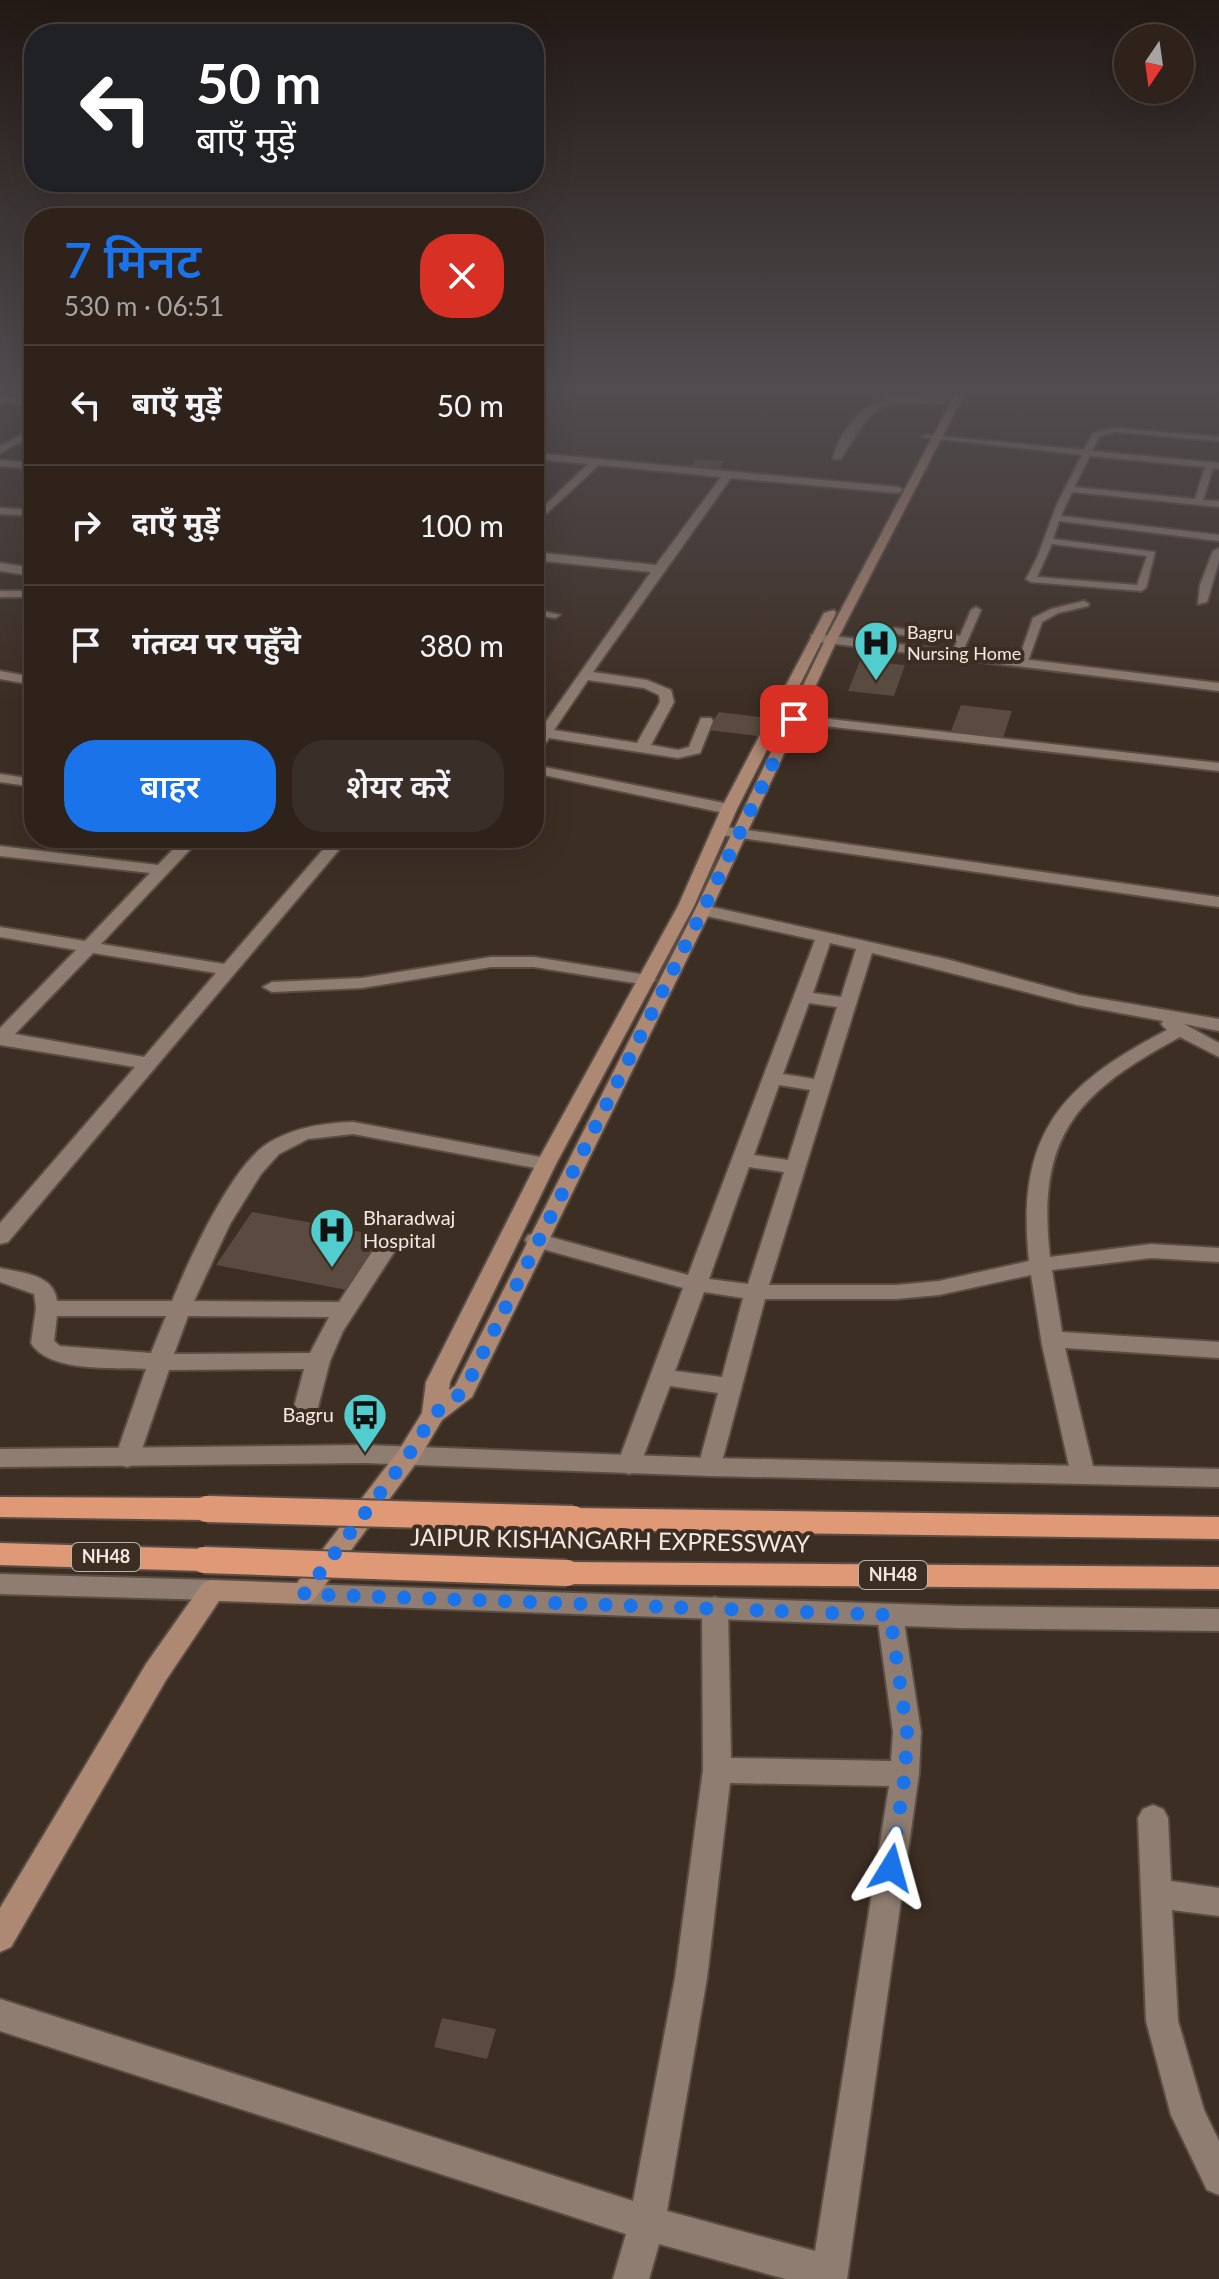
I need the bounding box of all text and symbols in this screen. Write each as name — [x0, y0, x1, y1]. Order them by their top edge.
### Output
north arrow — [1114, 24, 1194, 104]
map controls — [1114, 24, 1194, 104]
text: 50 m — [196, 49, 321, 116]
icon: left — [64, 56, 168, 160]
text: बाएँ मुड़ें — [196, 117, 296, 161]
text: 7 मिनट — [64, 231, 201, 288]
button: close — [420, 234, 504, 318]
text: 530 m · 06:51 — [64, 290, 224, 322]
icon: left — [64, 383, 108, 427]
text: बाएँ मुड़ें — [132, 384, 222, 420]
text: 50 m — [437, 387, 504, 423]
icon: right — [64, 503, 108, 547]
text: दाएँ मुड़ें — [132, 504, 220, 540]
text: 100 m — [419, 507, 504, 543]
hospital icon: Bagru Nursing Home — [852, 619, 900, 682]
place label: Bagru Nursing Home — [907, 621, 1021, 664]
icon: arrive — [64, 623, 108, 667]
text: गंतव्य पर पहुँचे — [132, 624, 301, 660]
text: 380 m — [419, 627, 504, 663]
pin — [760, 685, 828, 753]
icon: arrive — [772, 697, 816, 741]
button: बाहर — [64, 740, 276, 832]
button: शेयर करें — [292, 740, 504, 832]
place label: Bharadwaj Hospital — [363, 1205, 455, 1252]
hospital icon: Bharadwaj Hospital — [308, 1206, 356, 1269]
bus stop icon: Bagru — [341, 1391, 389, 1454]
place label: Bagru — [282, 1402, 334, 1426]
street label: JAIPUR KISHANGARH EXPRESSWAY — [410, 1522, 810, 1557]
road number: NH48 — [72, 1543, 140, 1571]
road number: NH48 — [859, 1561, 927, 1589]
position arrow — [849, 1826, 933, 1910]

